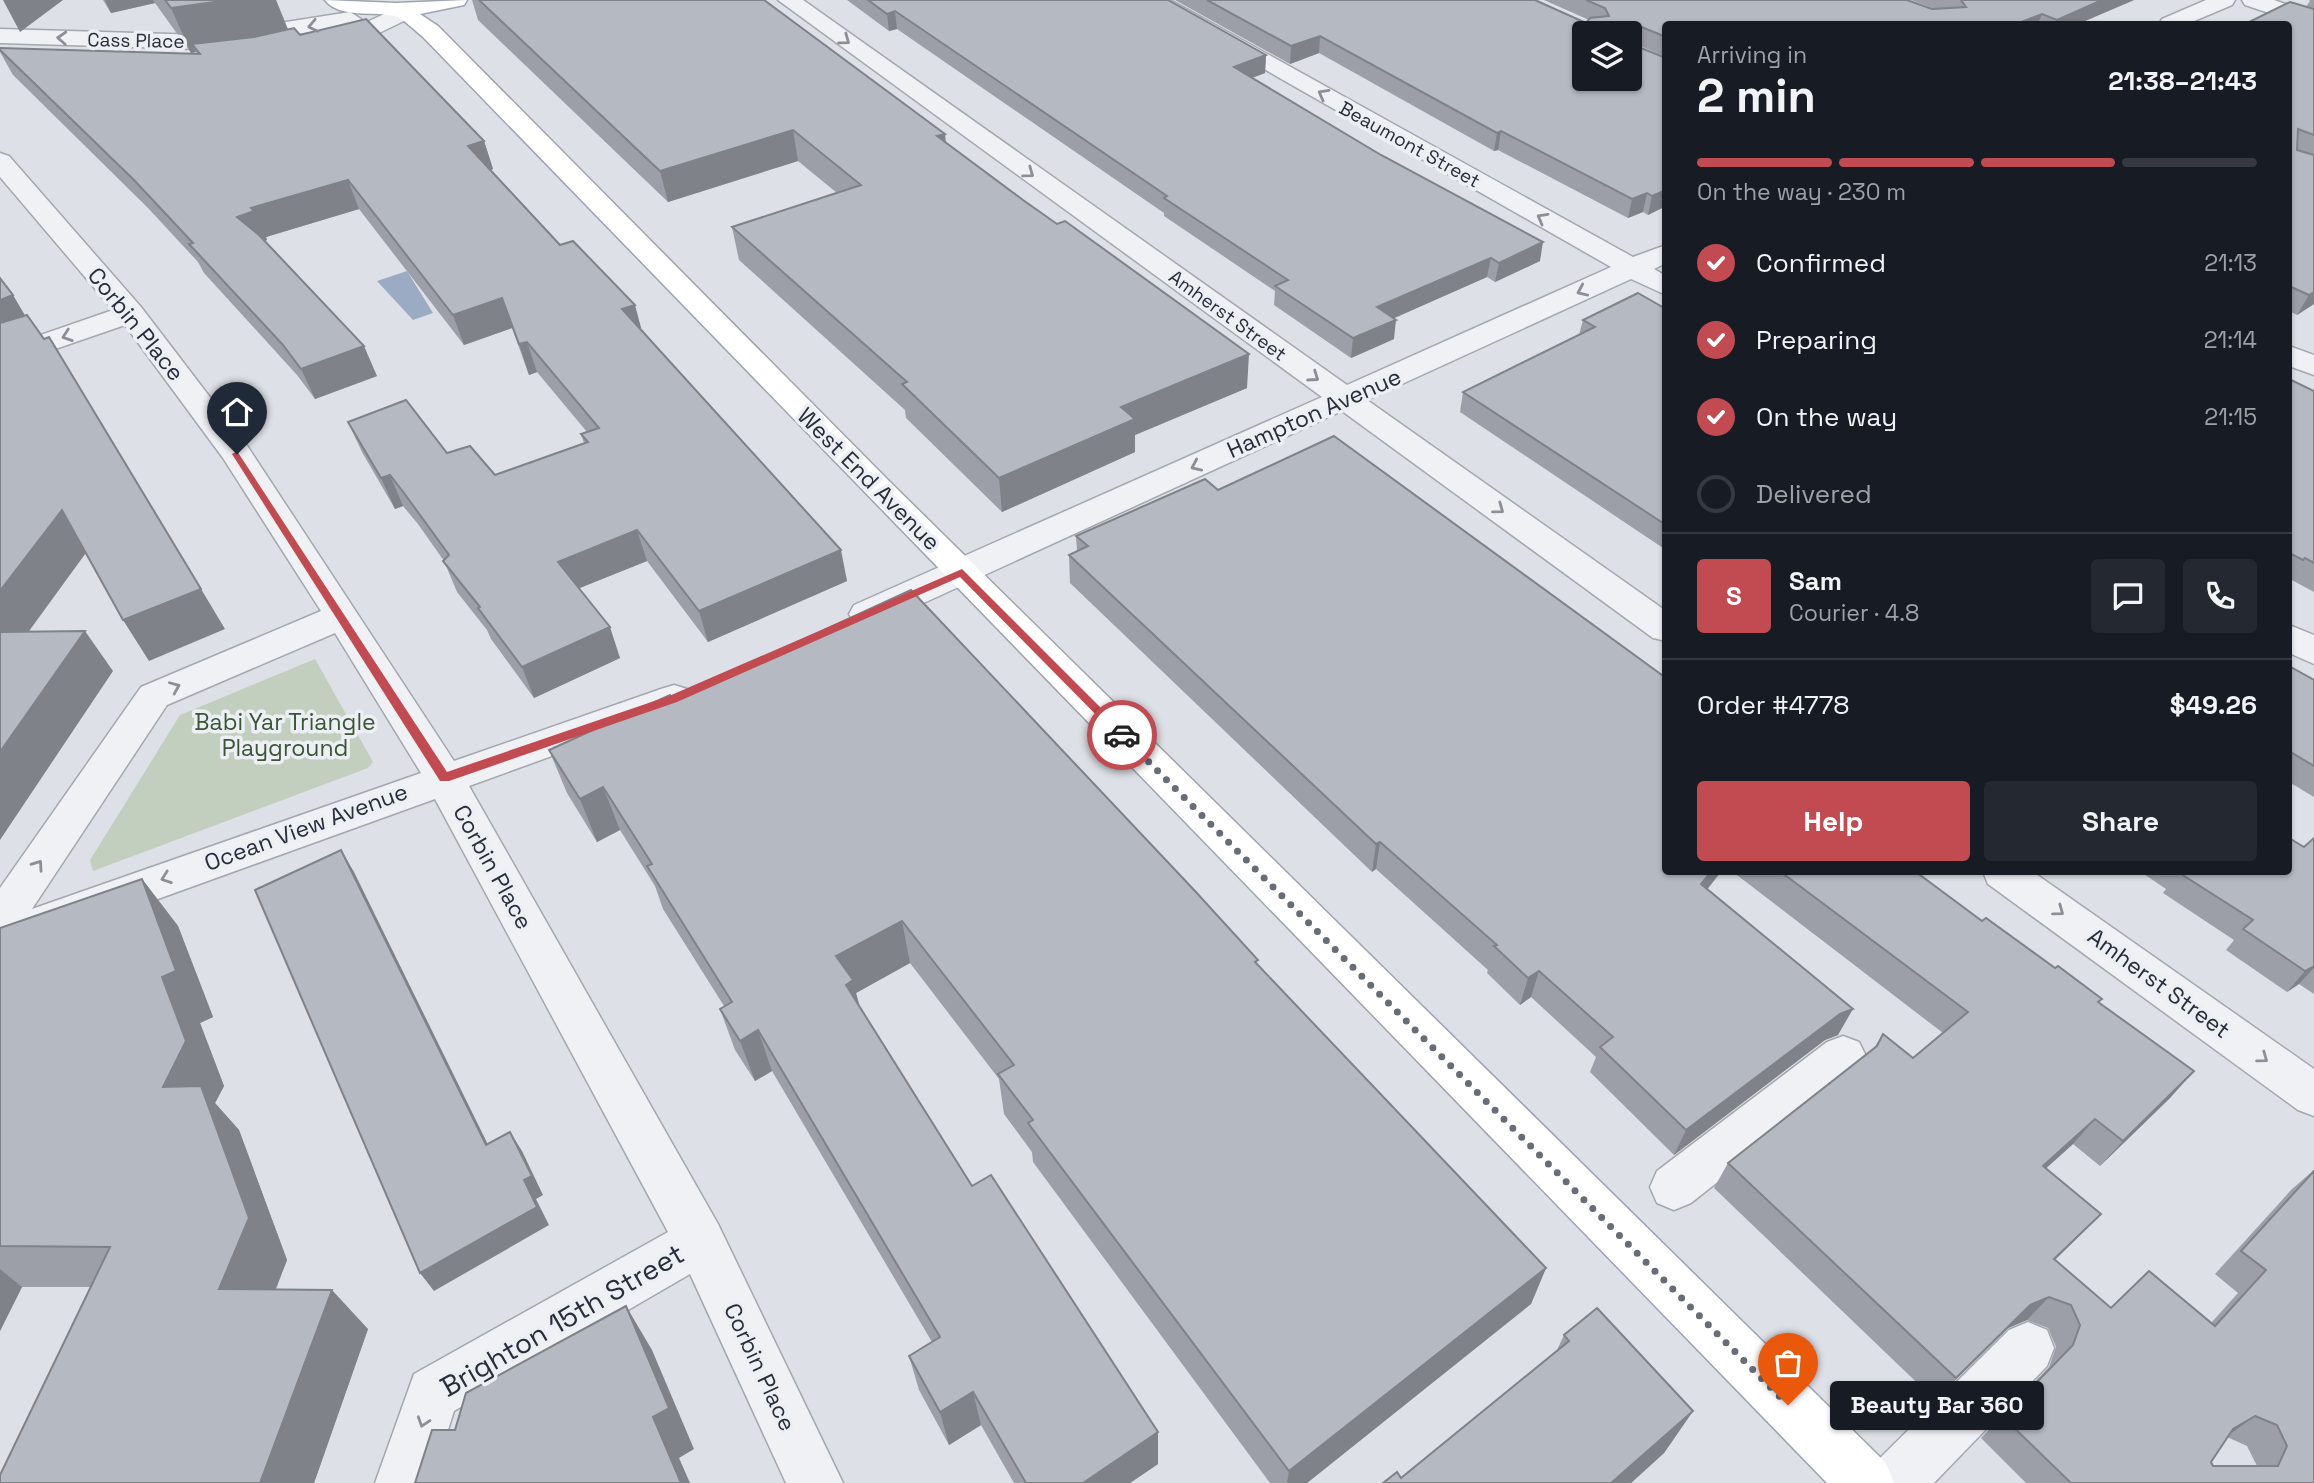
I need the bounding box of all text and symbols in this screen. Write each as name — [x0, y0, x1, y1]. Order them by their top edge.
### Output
one-way arrow — [307, 17, 319, 32]
map controls — [1572, 21, 1642, 91]
button: layers — [1572, 21, 1642, 91]
street label: Cass Place — [87, 27, 185, 54]
one-way arrow — [56, 31, 67, 46]
one-way arrow — [837, 32, 850, 44]
text: Arriving in — [1697, 40, 1807, 70]
text: 21:38–21:43 — [2108, 64, 2257, 98]
text: 2 min — [1697, 67, 1816, 125]
one-way arrow — [1317, 89, 1330, 102]
street label: Beaumont Street — [1335, 95, 1485, 193]
one-way arrow — [1021, 164, 1034, 177]
text: On the way · 230 m — [1697, 177, 1906, 207]
one-way arrow — [1537, 213, 1550, 226]
icon: check — [1697, 244, 1735, 282]
text: Confirmed — [1756, 246, 1886, 280]
text: 21:13 — [2204, 248, 2257, 278]
street label: Corbin Place — [81, 261, 191, 387]
street label: Amherst Street — [1164, 264, 1292, 367]
one-way arrow — [1576, 283, 1589, 297]
icon: check — [1697, 321, 1735, 359]
text: Preparing — [1756, 323, 1877, 357]
text: 21:14 — [2204, 325, 2257, 355]
one-way arrow — [61, 328, 73, 342]
street label: Hampton Avenue — [1222, 361, 1406, 465]
one-way arrow — [1306, 369, 1319, 381]
pin — [207, 382, 267, 454]
icon: home — [218, 393, 256, 431]
icon: check — [1697, 398, 1735, 436]
text: On the way — [1756, 400, 1897, 434]
street label: West End Avenue — [791, 401, 947, 557]
text: 21:15 — [2204, 402, 2257, 432]
one-way arrow — [1191, 458, 1203, 472]
text: Delivered — [1756, 477, 1872, 511]
one-way arrow — [1491, 501, 1504, 513]
button: chat — [2091, 559, 2165, 633]
button: phone — [2183, 559, 2257, 633]
text: Sam — [1789, 564, 1842, 598]
text: S — [1726, 579, 1742, 613]
text: Courier · 4.8 — [1789, 598, 1919, 628]
one-way arrow — [167, 681, 180, 695]
text: Order #4778 — [1697, 688, 1850, 722]
text: $49.26 — [2170, 688, 2257, 722]
courier — [1087, 700, 1157, 770]
park label: Babi Yar Triangle Playground — [194, 707, 376, 763]
icon: car — [1103, 716, 1141, 754]
street label: Ocean View Avenue — [200, 776, 412, 878]
button: Help — [1697, 781, 1970, 861]
button: Share — [1984, 781, 2257, 861]
street label: Corbin Place — [446, 799, 540, 935]
one-way arrow — [30, 860, 42, 873]
one-way arrow — [161, 870, 173, 884]
one-way arrow — [2051, 903, 2064, 915]
street label: Amherst Street — [2082, 921, 2236, 1045]
one-way arrow — [2255, 1050, 2268, 1062]
street label: Brighton 15th Street — [433, 1235, 691, 1405]
street label: Corbin Place — [717, 1298, 803, 1436]
pin — [1758, 1333, 1818, 1405]
icon: bag — [1769, 1344, 1807, 1382]
callout: Beauty Bar 360 — [1830, 1380, 2044, 1430]
text: Beauty Bar 360 — [1851, 1390, 2023, 1420]
one-way arrow — [417, 1415, 431, 1427]

